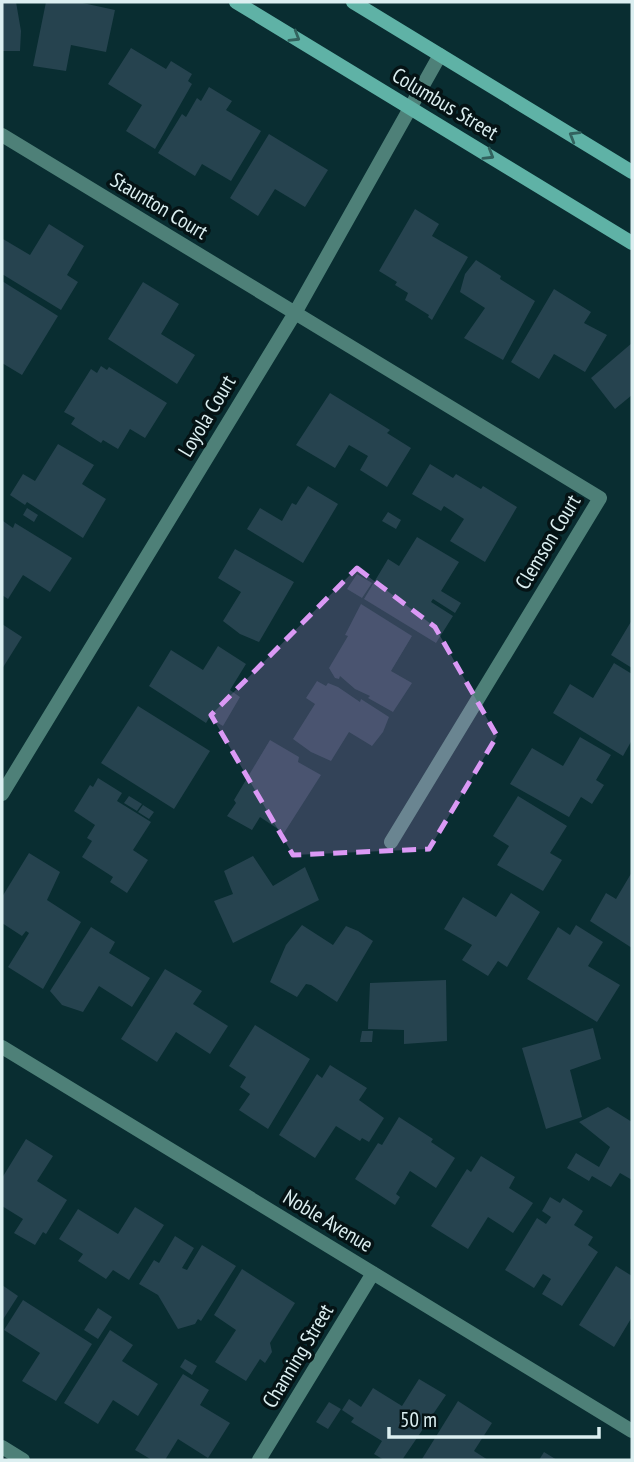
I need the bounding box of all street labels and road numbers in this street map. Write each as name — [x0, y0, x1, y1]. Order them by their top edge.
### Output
street label: Columbus Street — [387, 61, 503, 146]
street label: Staunton Court — [106, 166, 213, 245]
street label: Loyola Court — [172, 370, 242, 462]
street label: Clemson Court — [509, 489, 587, 594]
street label: Noble Avenue — [278, 1183, 378, 1258]
street label: Channing Street — [256, 1299, 339, 1413]

